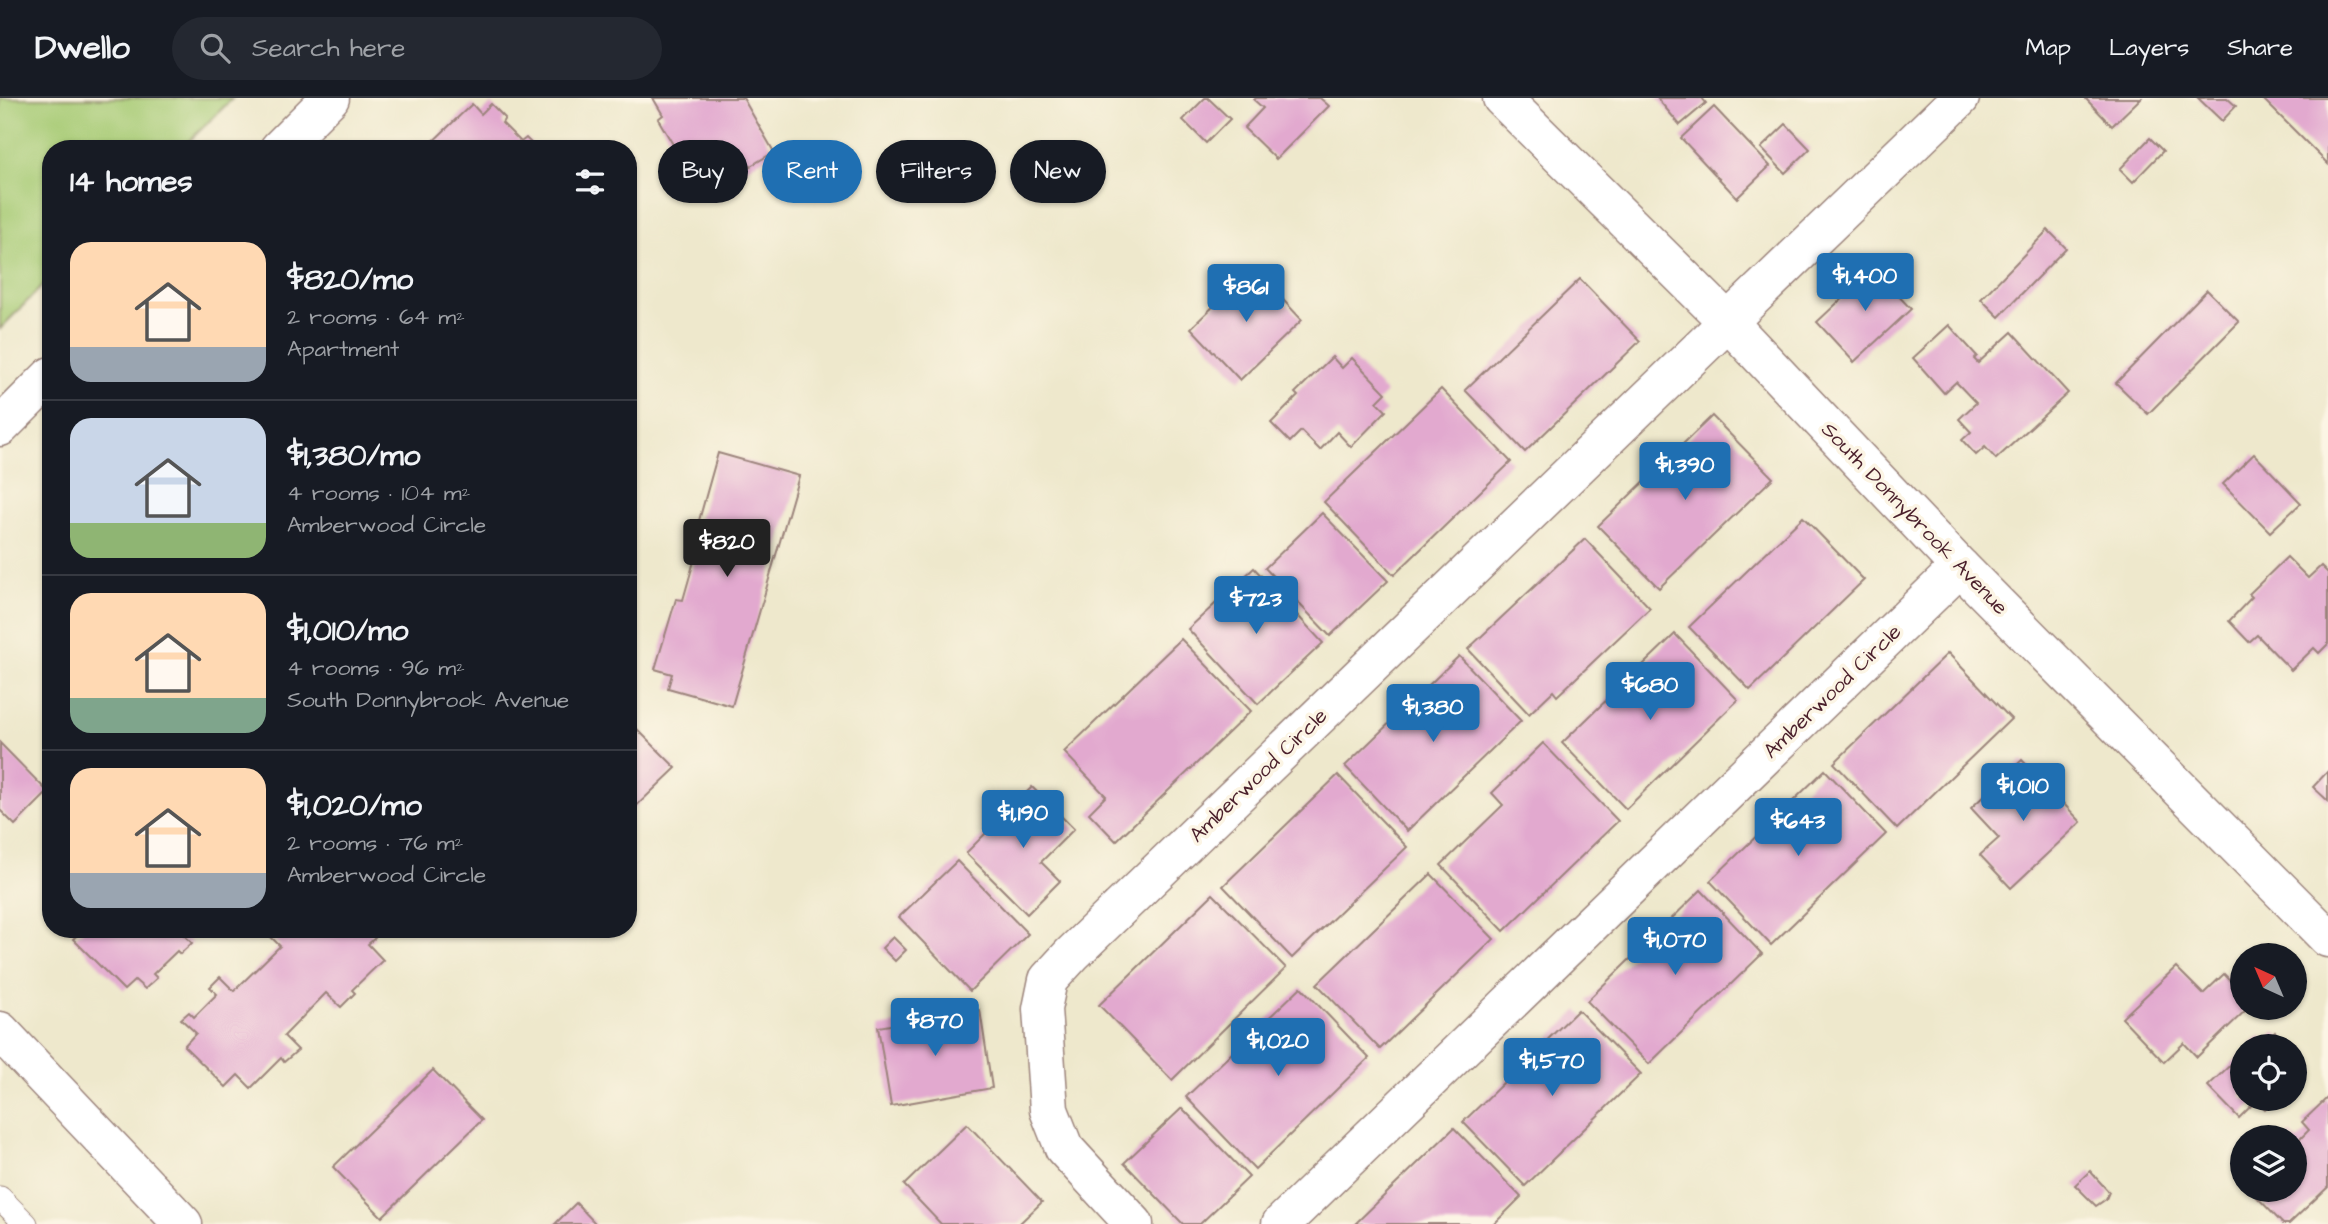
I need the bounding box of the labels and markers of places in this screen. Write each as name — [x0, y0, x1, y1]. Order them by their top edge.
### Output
pin: $1,400 — [1808, 254, 1922, 313]
pin: $861 — [1205, 264, 1287, 324]
pin: $1,390 — [1628, 442, 1742, 502]
pin: $820 — [686, 519, 768, 579]
pin: $723 — [1215, 576, 1297, 636]
pin: $680 — [1609, 662, 1691, 722]
pin: $1,380 — [1376, 684, 1490, 744]
pin: $1,010 — [1966, 764, 2080, 823]
pin: $1,190 — [966, 790, 1080, 850]
pin: $643 — [1757, 798, 1839, 858]
pin: $1,070 — [1618, 918, 1732, 977]
pin: $870 — [894, 998, 976, 1058]
pin: $1,020 — [1221, 1018, 1335, 1078]
pin: $1,570 — [1495, 1038, 1609, 1098]

